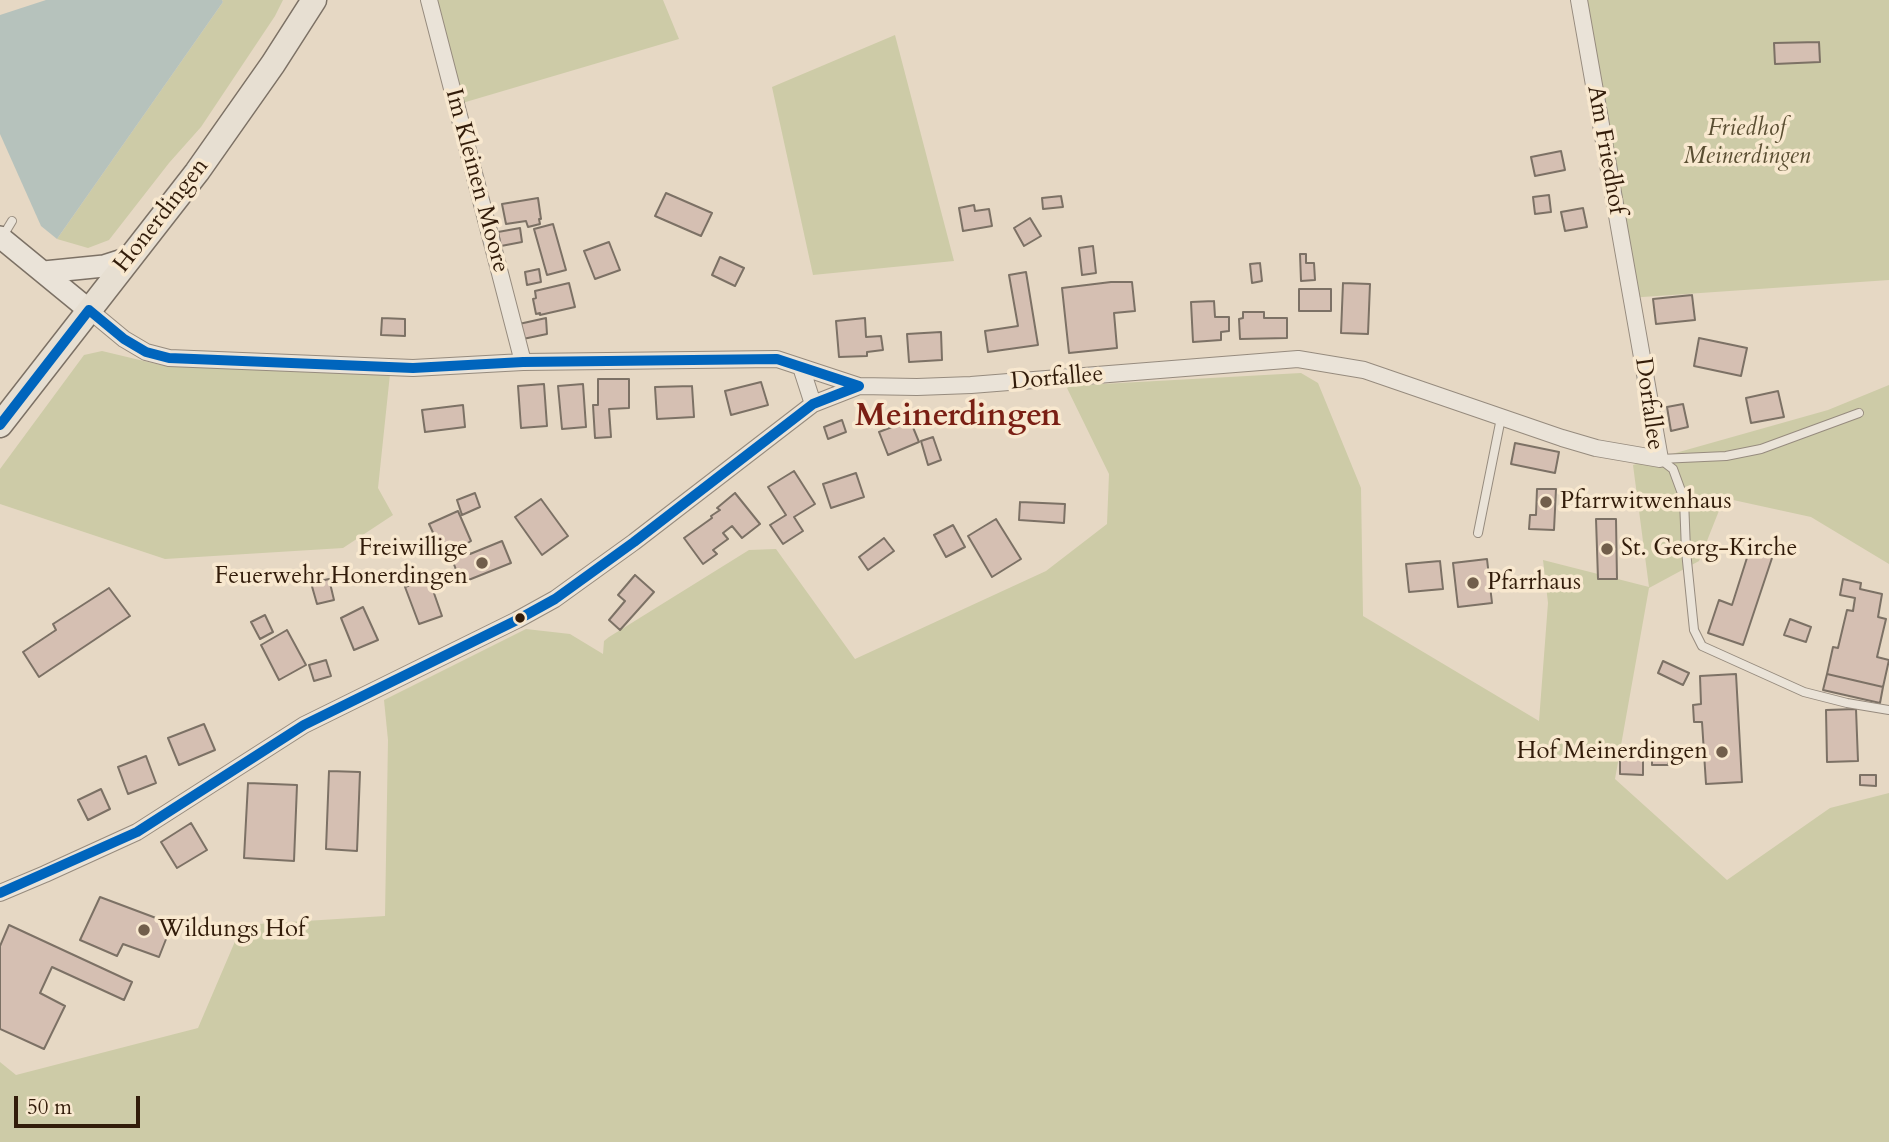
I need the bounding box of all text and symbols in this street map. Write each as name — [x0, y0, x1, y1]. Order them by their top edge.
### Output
street label: Am Friedhof — [1580, 83, 1630, 217]
street label: Im Kleinen Moore — [438, 86, 514, 276]
park label: Friedhof Meinerdingen — [1683, 115, 1811, 171]
street label: Honerdingen — [108, 153, 216, 279]
street label: Dorfallee — [1627, 356, 1669, 452]
street label: Dorfallee — [1009, 361, 1105, 397]
district label: Meinerdingen — [855, 399, 1061, 437]
place label: Pfarrwitwenhaus — [1560, 488, 1731, 516]
marker: Pfarrwitwenhaus — [1538, 494, 1554, 510]
place label: Freiwillige Feuerwehr Honerdingen — [215, 535, 468, 591]
place label: St. Georg-Kirche — [1621, 535, 1797, 563]
marker: St. Georg-Kirche — [1599, 541, 1615, 557]
marker: Freiwillige Feuerwehr Honerdingen — [474, 555, 490, 571]
place label: Pfarrhaus — [1487, 569, 1581, 597]
marker: Pfarrhaus — [1465, 575, 1481, 591]
unlabelled marker — [513, 611, 527, 625]
place label: Hof Meinerdingen — [1517, 738, 1708, 766]
marker: Hof Meinerdingen — [1714, 744, 1730, 760]
place label: Wildungs Hof — [158, 916, 305, 944]
marker: Wildungs Hof — [136, 922, 152, 938]
scale bar — [18, 1082, 144, 1126]
text: 50 m — [27, 1093, 72, 1122]

